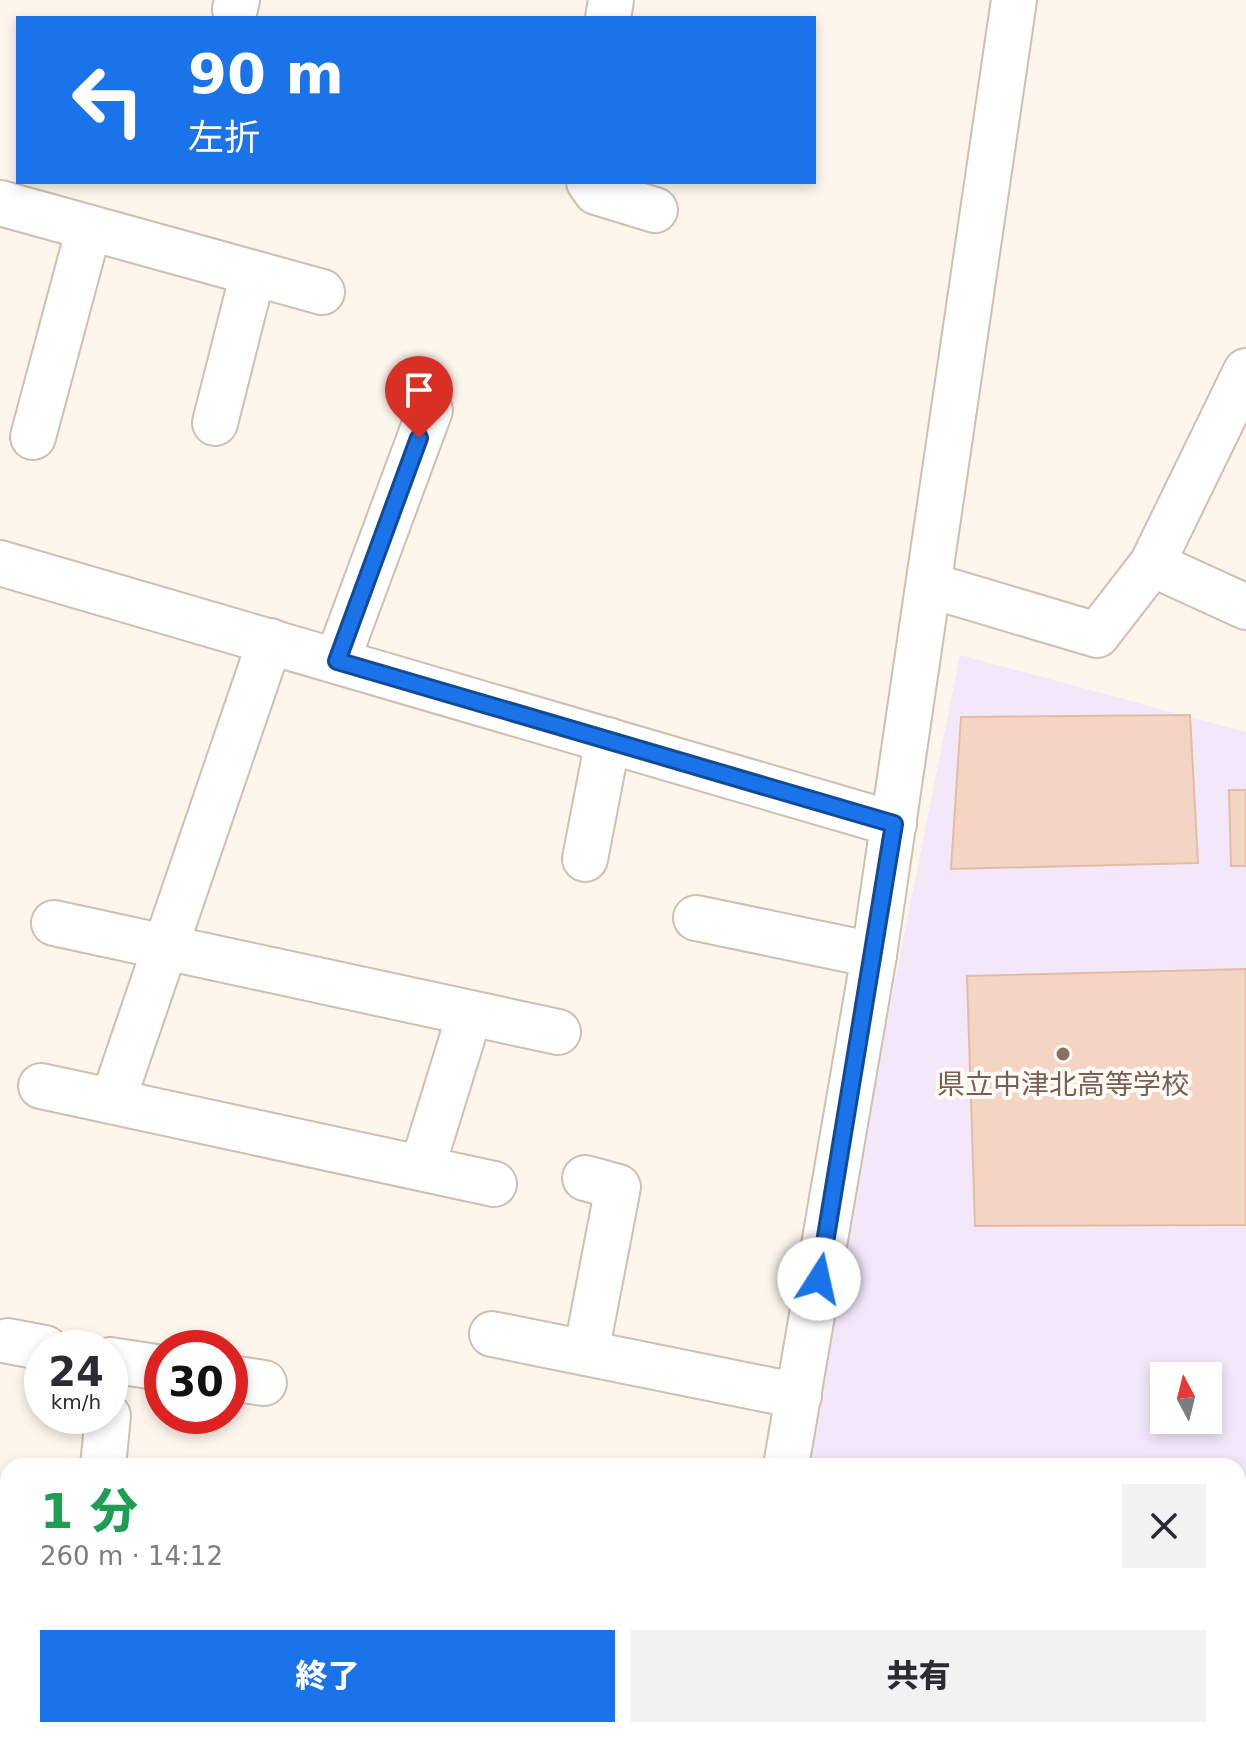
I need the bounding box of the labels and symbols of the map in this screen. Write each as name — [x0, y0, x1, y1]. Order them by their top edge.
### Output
pin — [385, 356, 453, 438]
marker: 県立中津北高等学校 — [1054, 1045, 1072, 1063]
place label: 県立中津北高等学校 — [937, 1068, 1189, 1101]
position arrow — [777, 1237, 861, 1321]
speed limit sign: 30 — [144, 1330, 248, 1434]
north arrow — [1150, 1362, 1222, 1434]

